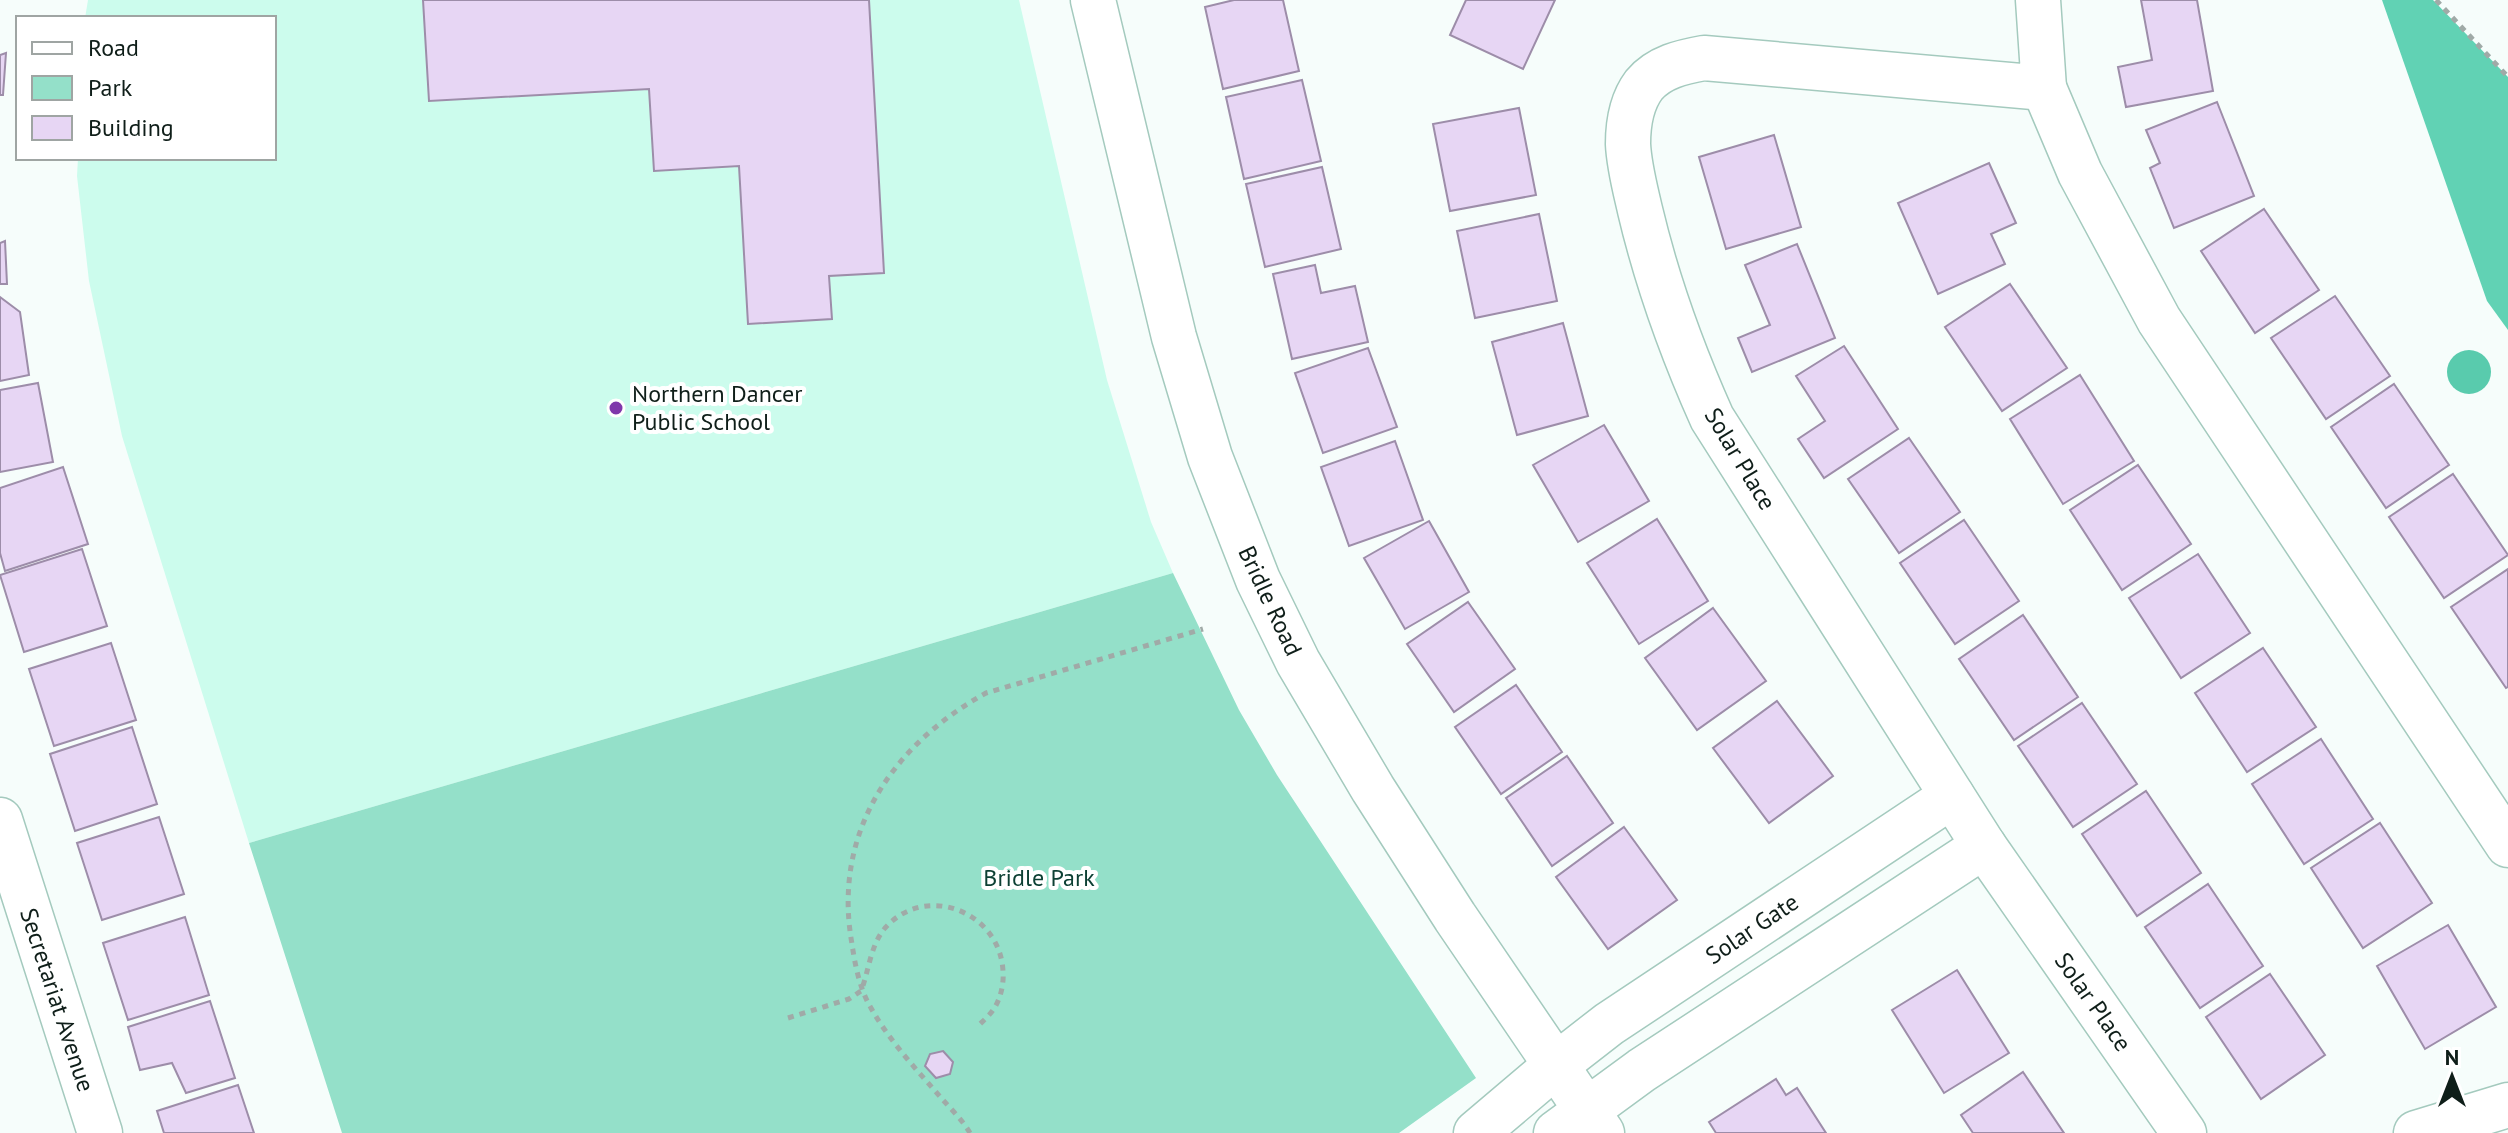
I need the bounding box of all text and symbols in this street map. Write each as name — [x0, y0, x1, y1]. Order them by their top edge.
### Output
legend — [16, 16, 276, 160]
text: Road — [88, 32, 139, 63]
text: Park — [88, 72, 133, 103]
text: Building — [88, 112, 174, 143]
place label: Northern Dancer Public School — [632, 378, 802, 437]
marker: Northern Dancer Public School — [607, 399, 625, 417]
street label: Solar Place — [1698, 402, 1783, 516]
street label: Bridle Road — [1231, 541, 1309, 661]
park label: Bridle Park — [983, 862, 1095, 893]
street label: Solar Gate — [1699, 886, 1804, 971]
street label: Secretariat Avenue — [13, 904, 102, 1096]
street label: Solar Place — [2048, 946, 2139, 1057]
north arrow — [2412, 1037, 2492, 1117]
text: N — [2445, 1043, 2459, 1071]

